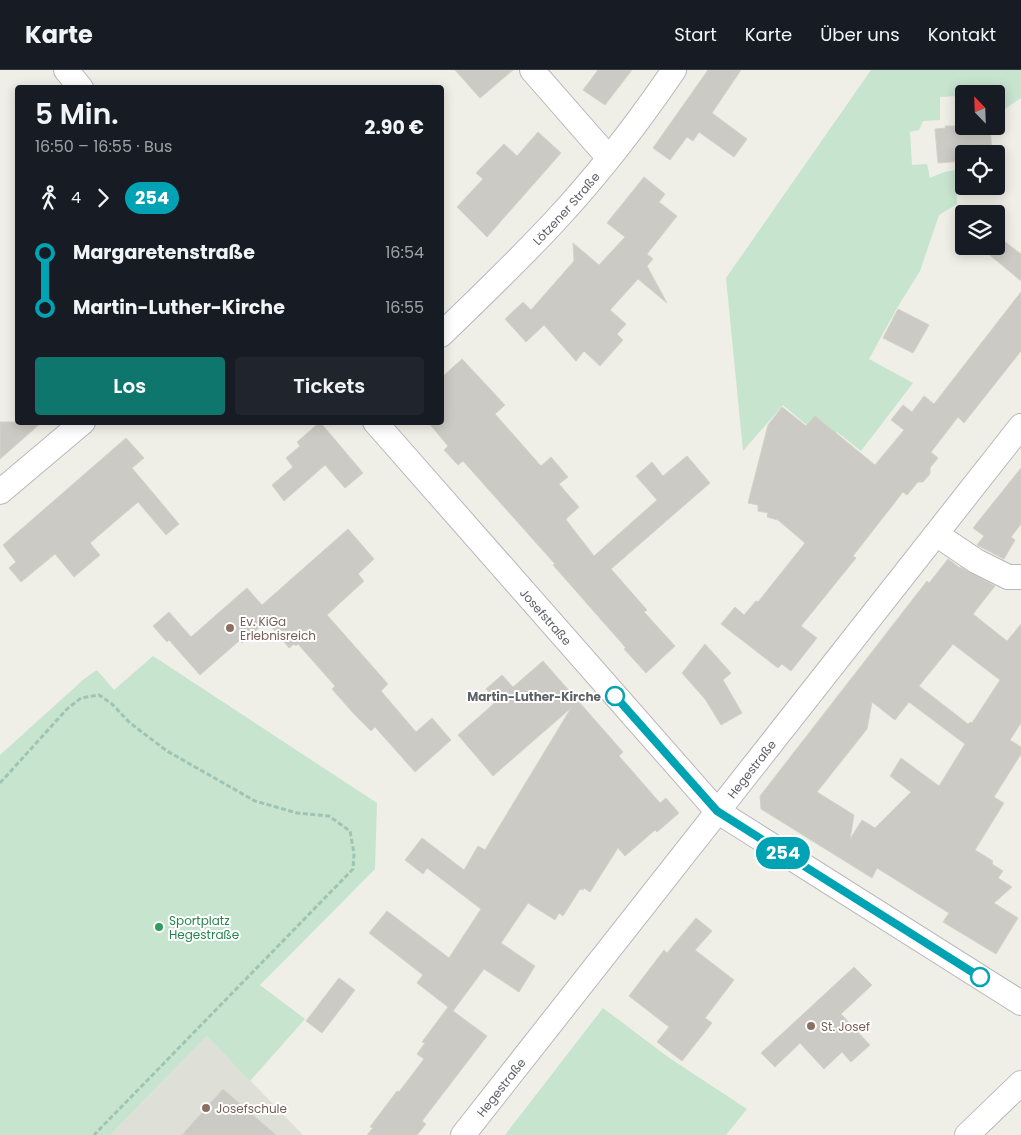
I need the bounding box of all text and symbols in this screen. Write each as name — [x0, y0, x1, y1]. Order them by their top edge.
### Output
text: Karte — [25, 18, 93, 51]
text: Start — [674, 22, 717, 47]
text: Karte — [745, 22, 792, 47]
text: Über uns — [820, 22, 900, 47]
text: Kontakt — [928, 22, 996, 47]
north arrow — [955, 85, 1005, 135]
map controls — [955, 85, 1005, 255]
text: 5 Min. — [35, 95, 118, 134]
text: 2.90 € — [365, 114, 424, 141]
text: 16:50 – 16:55 · Bus — [35, 135, 172, 158]
button: locate — [955, 145, 1005, 195]
street label: Lötzener Straße — [529, 168, 603, 248]
icon: walk — [35, 184, 63, 212]
icon: forward — [89, 184, 117, 212]
text: 254 — [135, 185, 169, 210]
text: 4 — [71, 186, 81, 209]
button: layers — [955, 205, 1005, 255]
text: Margaretenstraße — [73, 239, 255, 266]
text: 16:54 — [385, 241, 424, 264]
text: Martin-Luther-Kirche — [73, 294, 285, 321]
text: 16:55 — [385, 296, 424, 319]
button: Los — [35, 357, 225, 415]
button: Tickets — [235, 357, 424, 415]
street label: Josefstraße — [516, 584, 576, 649]
place label: Ev. KiGa Erlebnisreich — [240, 613, 316, 644]
marker: Ev. KiGa Erlebnisreich — [224, 622, 236, 634]
marker: Martin-Luther-Kirche — [605, 686, 625, 706]
place label: Martin-Luther-Kirche — [467, 688, 602, 705]
street label: Hegestraße — [723, 736, 780, 802]
line badge: 254 — [754, 837, 812, 869]
text: 254 — [766, 840, 800, 865]
place label: Sportplatz Hegestraße — [169, 912, 239, 943]
marker: Sportplatz Hegestraße — [153, 921, 165, 933]
unlabelled marker — [970, 967, 990, 987]
place label: St. Josef — [821, 1018, 870, 1035]
marker: St. Josef — [805, 1020, 817, 1032]
street label: Hegestraße — [472, 1054, 529, 1120]
place label: Josefschule — [216, 1100, 287, 1117]
marker: Josefschule — [200, 1102, 212, 1114]

